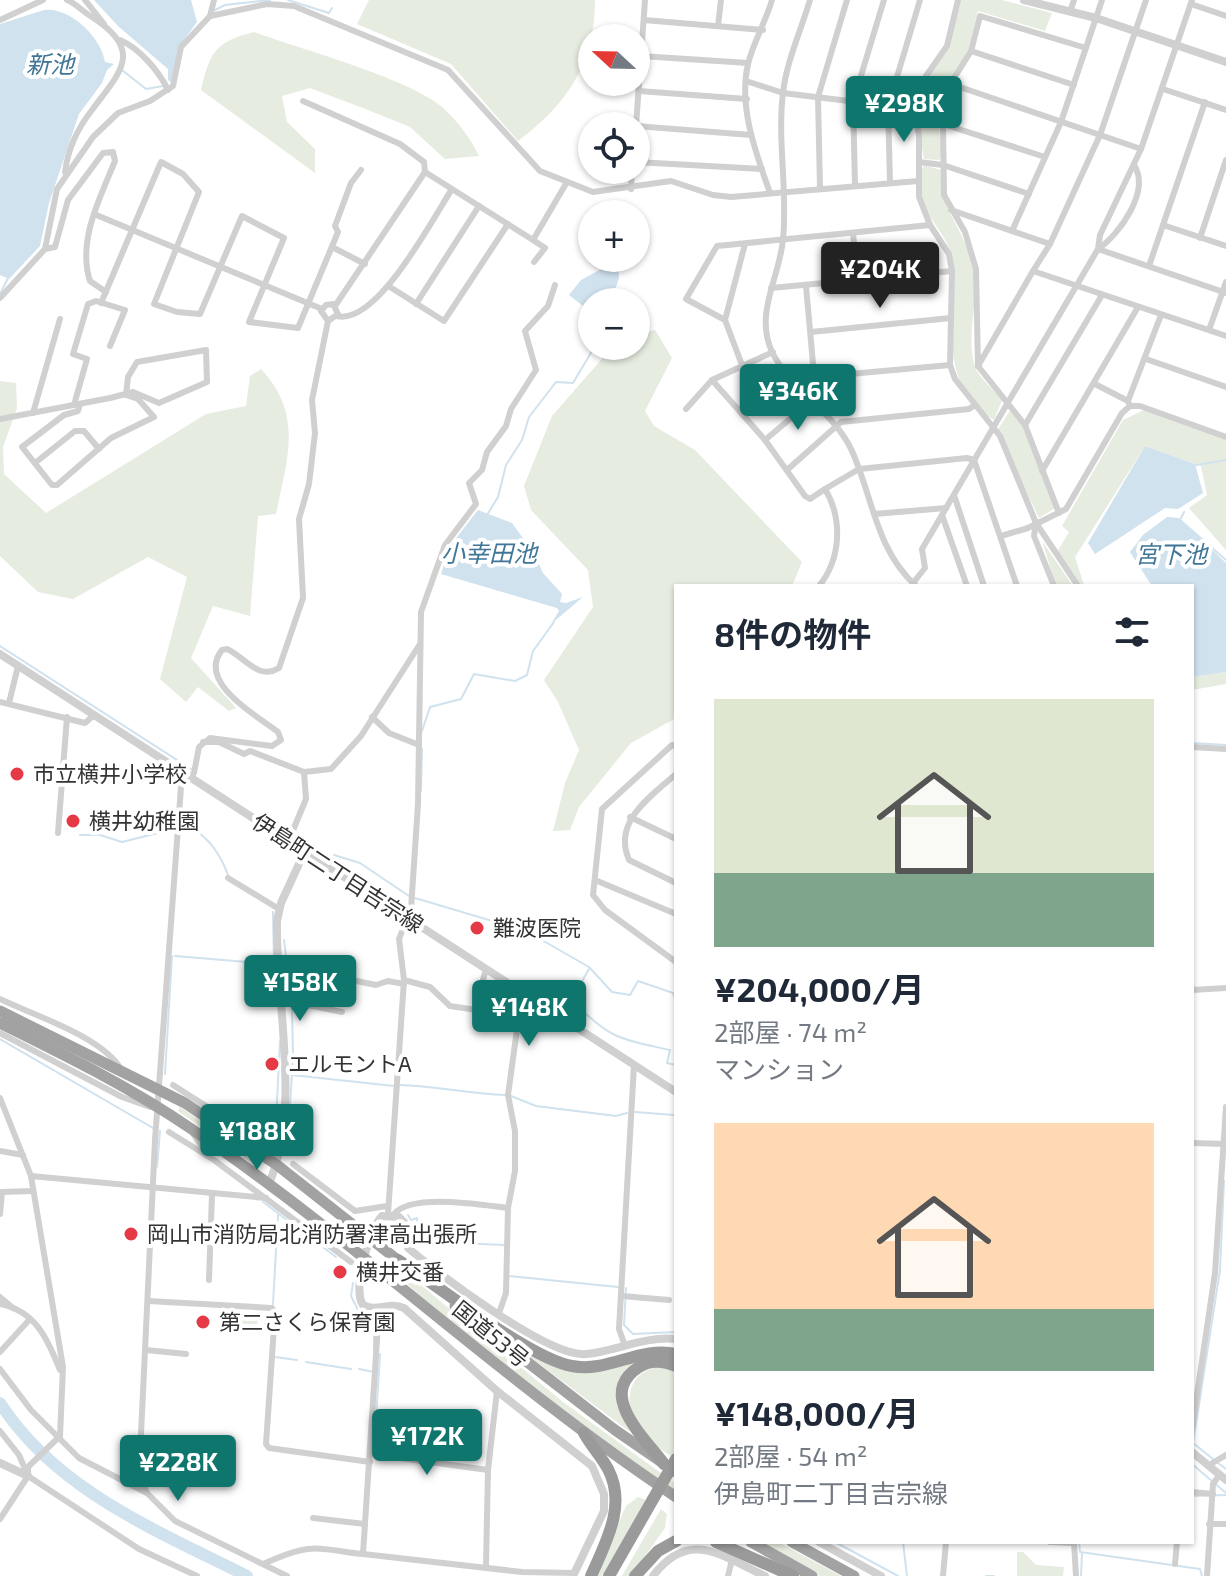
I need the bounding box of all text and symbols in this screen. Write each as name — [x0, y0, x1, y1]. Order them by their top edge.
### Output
north arrow — [578, 24, 650, 96]
map controls — [578, 24, 650, 360]
water label: 新池 — [26, 49, 76, 78]
pin: ¥298K — [848, 76, 960, 144]
text: ¥298K — [864, 86, 944, 117]
button: locate — [578, 112, 650, 184]
button: + — [578, 200, 650, 272]
pin: ¥204K — [824, 242, 936, 310]
text: ¥204K — [839, 252, 921, 283]
button: − — [578, 288, 650, 360]
pin: ¥346K — [742, 364, 854, 432]
text: ¥346K — [758, 374, 838, 405]
water label: 小幸田池 — [441, 538, 539, 567]
water label: 宮下池 — [1135, 539, 1209, 568]
icon: filters — [1110, 610, 1154, 654]
text: 8件の物件 — [714, 613, 871, 654]
icon: home — [862, 751, 1006, 895]
place label: 市立横井小学校 — [33, 760, 187, 786]
marker: 市立横井小学校 — [8, 765, 26, 783]
place label: 横井幼稚園 — [89, 807, 199, 833]
street label: 伊島町二丁目吉宗線 — [248, 807, 429, 937]
marker: 横井幼稚園 — [64, 812, 82, 830]
place label: 難波医院 — [493, 914, 581, 940]
marker: 難波医院 — [468, 919, 486, 937]
pin: ¥158K — [244, 955, 356, 1023]
text: ¥158K — [262, 965, 338, 996]
text: ¥204,000/月 — [714, 968, 925, 1009]
pin: ¥148K — [473, 980, 585, 1048]
text: ¥148K — [490, 990, 568, 1021]
text: 2部屋 · 74 m² — [714, 1016, 867, 1047]
place label: エルモントA — [288, 1050, 412, 1076]
text: マンション — [714, 1053, 844, 1084]
marker: エルモントA — [263, 1055, 281, 1073]
pin: ¥188K — [201, 1104, 313, 1172]
text: ¥188K — [218, 1114, 296, 1145]
icon: home — [862, 1175, 1006, 1319]
place label: 岡山市消防局北消防署津高出張所 — [147, 1220, 477, 1246]
marker: 岡山市消防局北消防署津高出張所 — [122, 1225, 140, 1243]
place label: 横井交番 — [356, 1258, 444, 1284]
marker: 横井交番 — [331, 1263, 349, 1281]
street label: 国道53号 — [448, 1295, 535, 1372]
place label: 第二さくら保育園 — [219, 1308, 395, 1334]
marker: 第二さくら保育園 — [194, 1313, 212, 1331]
text: ¥148,000/月 — [714, 1392, 920, 1433]
pin: ¥172K — [371, 1409, 483, 1477]
text: ¥172K — [390, 1419, 464, 1450]
pin: ¥228K — [122, 1435, 234, 1503]
text: 2部屋 · 54 m² — [714, 1440, 868, 1471]
text: ¥228K — [138, 1445, 218, 1476]
text: 伊島町二丁目吉宗線 — [714, 1477, 948, 1508]

